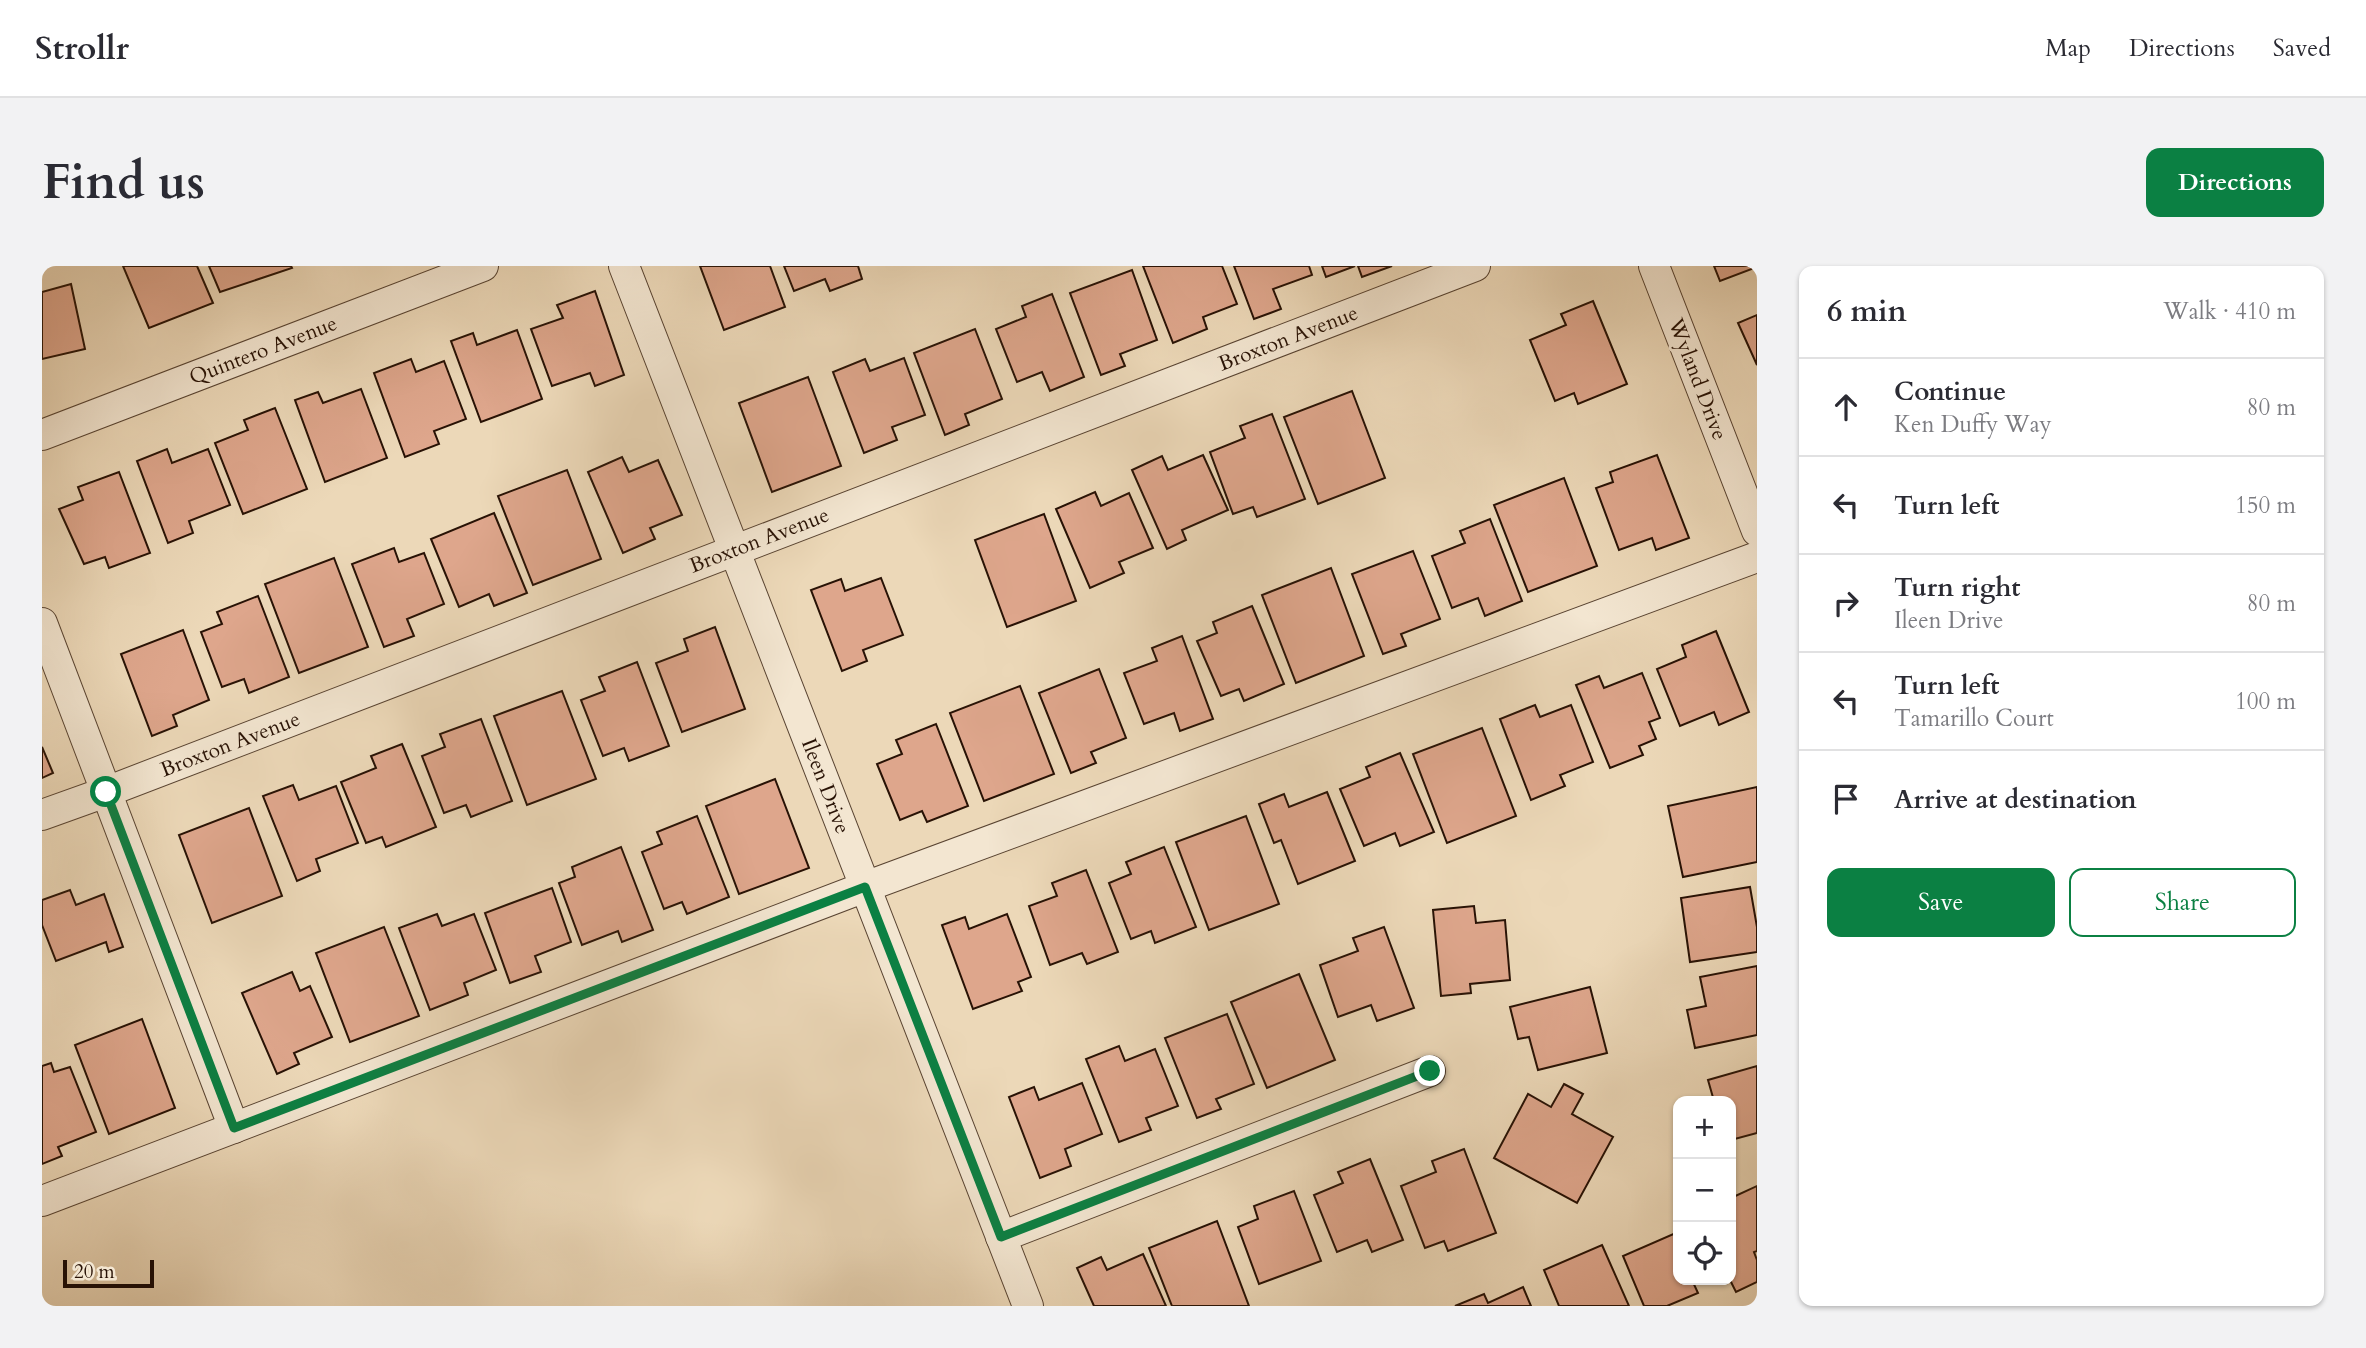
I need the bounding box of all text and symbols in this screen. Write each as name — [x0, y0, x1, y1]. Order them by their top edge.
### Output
text: Strollr — [35, 26, 129, 71]
text: Map — [2045, 32, 2091, 65]
text: Directions — [2129, 32, 2235, 65]
text: Saved — [2273, 32, 2331, 65]
button: Directions — [2146, 148, 2324, 217]
text: Find us — [42, 149, 205, 216]
text: 6 min — [1827, 291, 1907, 332]
text: Walk · 410 m — [2163, 296, 2296, 327]
street label: Broxton Avenue — [1214, 299, 1362, 378]
street label: Quintero Avenue — [185, 309, 341, 392]
street label: Wyland Drive — [1661, 313, 1734, 444]
text: Continue — [1894, 374, 2006, 409]
icon: ahead — [1827, 388, 1865, 426]
text: 80 m — [2247, 392, 2296, 423]
text: Ken Duffy Way — [1894, 409, 2052, 440]
icon: left — [1827, 486, 1865, 524]
text: Turn left — [1894, 488, 1999, 523]
text: 150 m — [2235, 490, 2296, 521]
street label: Broxton Avenue — [685, 501, 833, 580]
text: Turn right — [1894, 570, 2021, 605]
icon: right — [1827, 584, 1865, 622]
text: 80 m — [2247, 588, 2296, 619]
text: Ileen Drive — [1894, 605, 2003, 636]
text: Turn left — [1894, 668, 1999, 703]
icon: left — [1827, 682, 1865, 720]
text: 100 m — [2235, 686, 2296, 717]
text: Tamarillo Court — [1894, 703, 2054, 734]
street label: Broxton Avenue — [156, 705, 304, 784]
street label: Ileen Drive — [794, 734, 857, 838]
route start — [90, 776, 121, 807]
icon: arrive — [1827, 780, 1865, 818]
text: Arrive at destination — [1894, 782, 2137, 817]
button: Save — [1827, 868, 2055, 937]
button: Share — [2069, 868, 2296, 937]
route end — [1414, 1055, 1445, 1086]
map controls — [1673, 1096, 1736, 1285]
button: + — [1673, 1096, 1736, 1159]
button: − — [1673, 1159, 1736, 1222]
button: locate — [1673, 1222, 1736, 1285]
scale bar — [63, 1257, 154, 1289]
text: 20 m — [74, 1259, 115, 1285]

